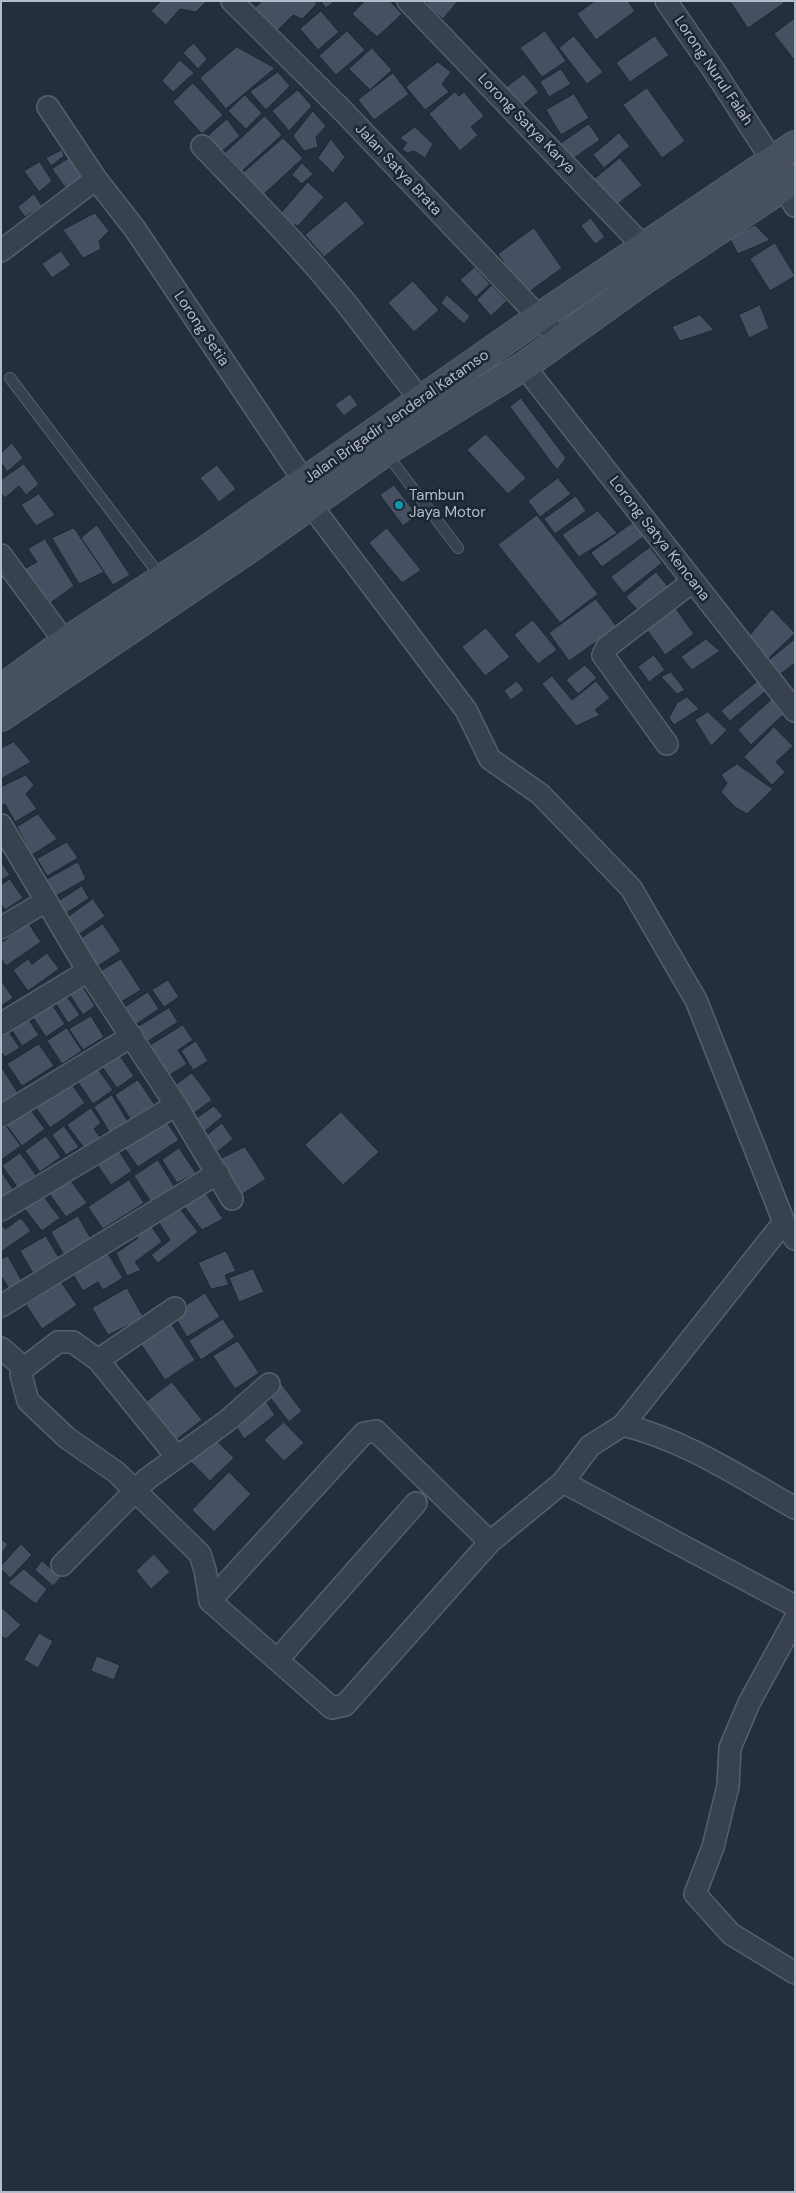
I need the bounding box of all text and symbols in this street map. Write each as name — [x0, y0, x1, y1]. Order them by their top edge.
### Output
street label: Lorong Nurul Falah — [670, 13, 756, 129]
street label: Lorong Satya Karya — [474, 70, 578, 178]
street label: Jalan Satya Brata — [351, 120, 445, 220]
street label: Lorong Setia — [169, 288, 233, 370]
street label: Jalan Brigadir Jenderal Katamso — [301, 346, 493, 488]
street label: Lorong Satya Kencana — [605, 473, 713, 605]
place label: Tambun Jaya Motor — [409, 487, 486, 522]
marker: Tambun Jaya Motor — [393, 499, 405, 511]

